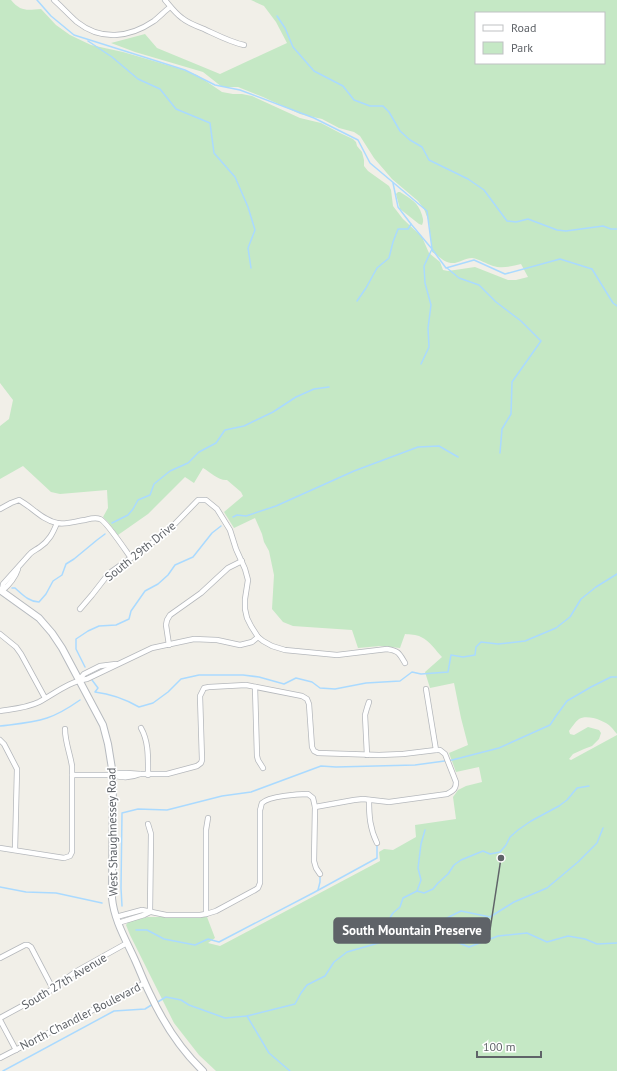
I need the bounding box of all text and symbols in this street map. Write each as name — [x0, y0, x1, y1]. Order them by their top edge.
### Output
legend — [475, 12, 605, 64]
text: Road — [511, 20, 536, 35]
text: Park — [511, 40, 533, 55]
street label: South 29th Drive — [102, 518, 178, 584]
street label: West Shaughnessey Road — [103, 768, 121, 896]
callout: South Mountain Preserve — [334, 918, 490, 943]
text: South Mountain Preserve — [342, 922, 482, 939]
street label: South 27th Avenue — [19, 950, 109, 1012]
street label: North Chandler Boulevard — [17, 979, 143, 1053]
scale bar — [477, 1033, 541, 1059]
text: 100 m — [483, 1039, 516, 1054]

